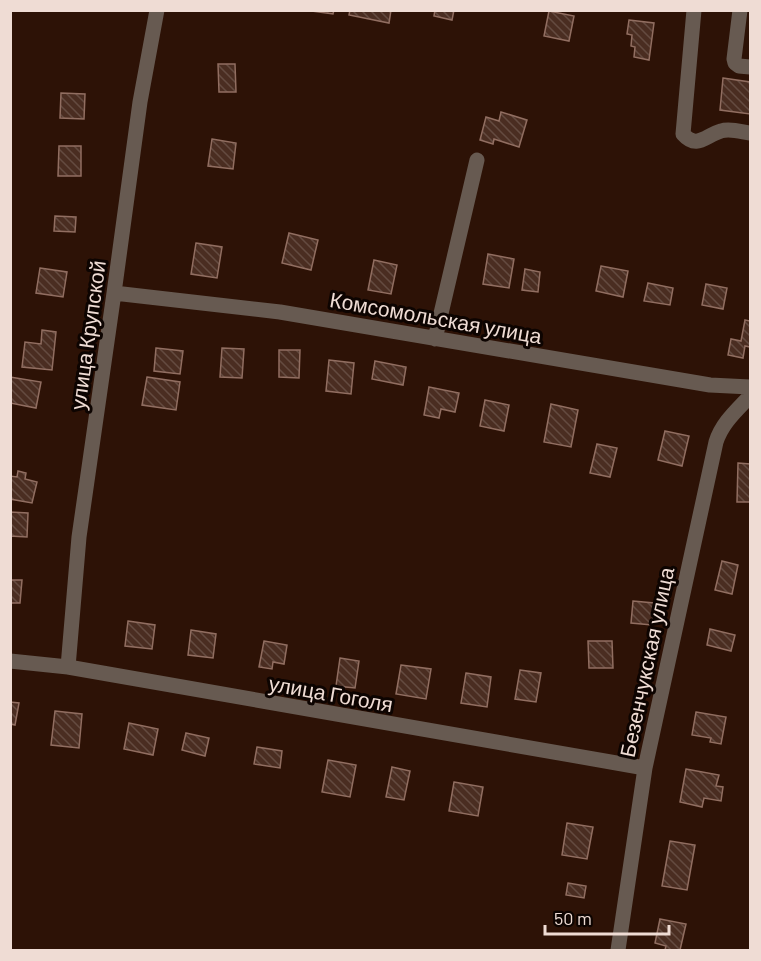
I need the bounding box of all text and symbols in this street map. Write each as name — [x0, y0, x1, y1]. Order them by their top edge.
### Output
street label: улица Крупской — [64, 259, 110, 411]
street label: Комсомольская улица — [328, 286, 544, 348]
street label: Безенчукская улица — [614, 564, 678, 759]
street label: улица Гоголя — [267, 670, 395, 716]
scale bar — [545, 898, 670, 936]
text: 50 m — [554, 907, 592, 929]

